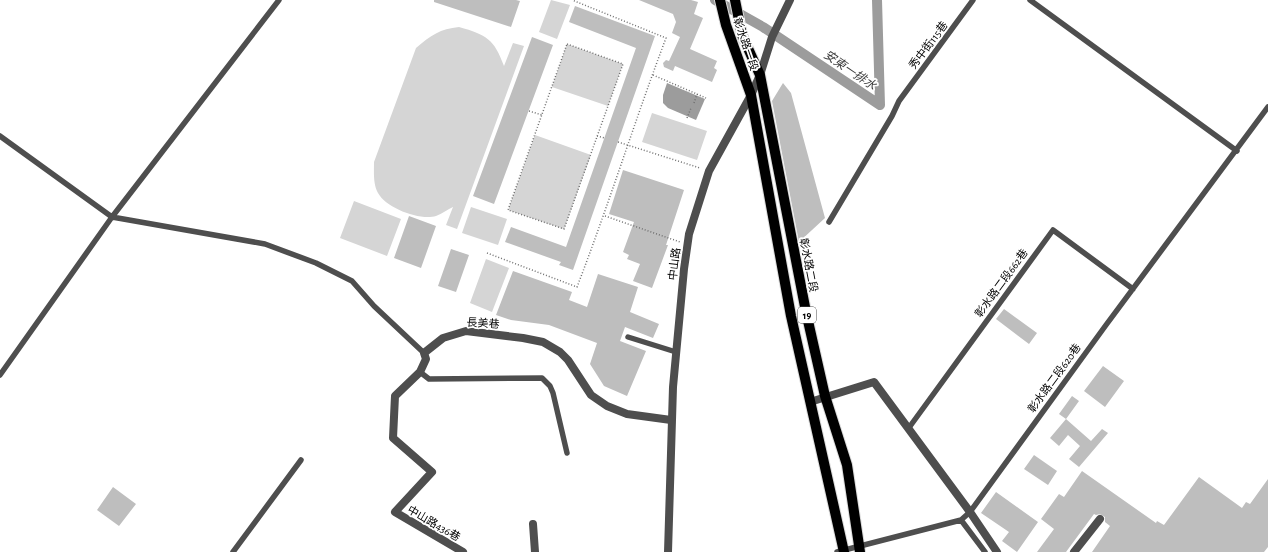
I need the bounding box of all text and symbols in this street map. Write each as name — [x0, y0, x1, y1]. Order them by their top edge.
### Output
street label: 彰水路一段 — [731, 16, 761, 72]
street label: 秀中街115巷 — [906, 19, 950, 71]
water label: 安東一排水 — [822, 47, 880, 92]
street label: 彰水路二段 — [798, 237, 820, 293]
street label: 中山路 — [666, 247, 682, 281]
street label: 彰水路二段662巷 — [972, 247, 1030, 319]
road number: 19 — [798, 307, 816, 323]
street label: 長美巷 — [466, 316, 500, 330]
street label: 彰水路二段620巷 — [1025, 341, 1083, 415]
street label: 中山路436巷 — [405, 503, 463, 543]

